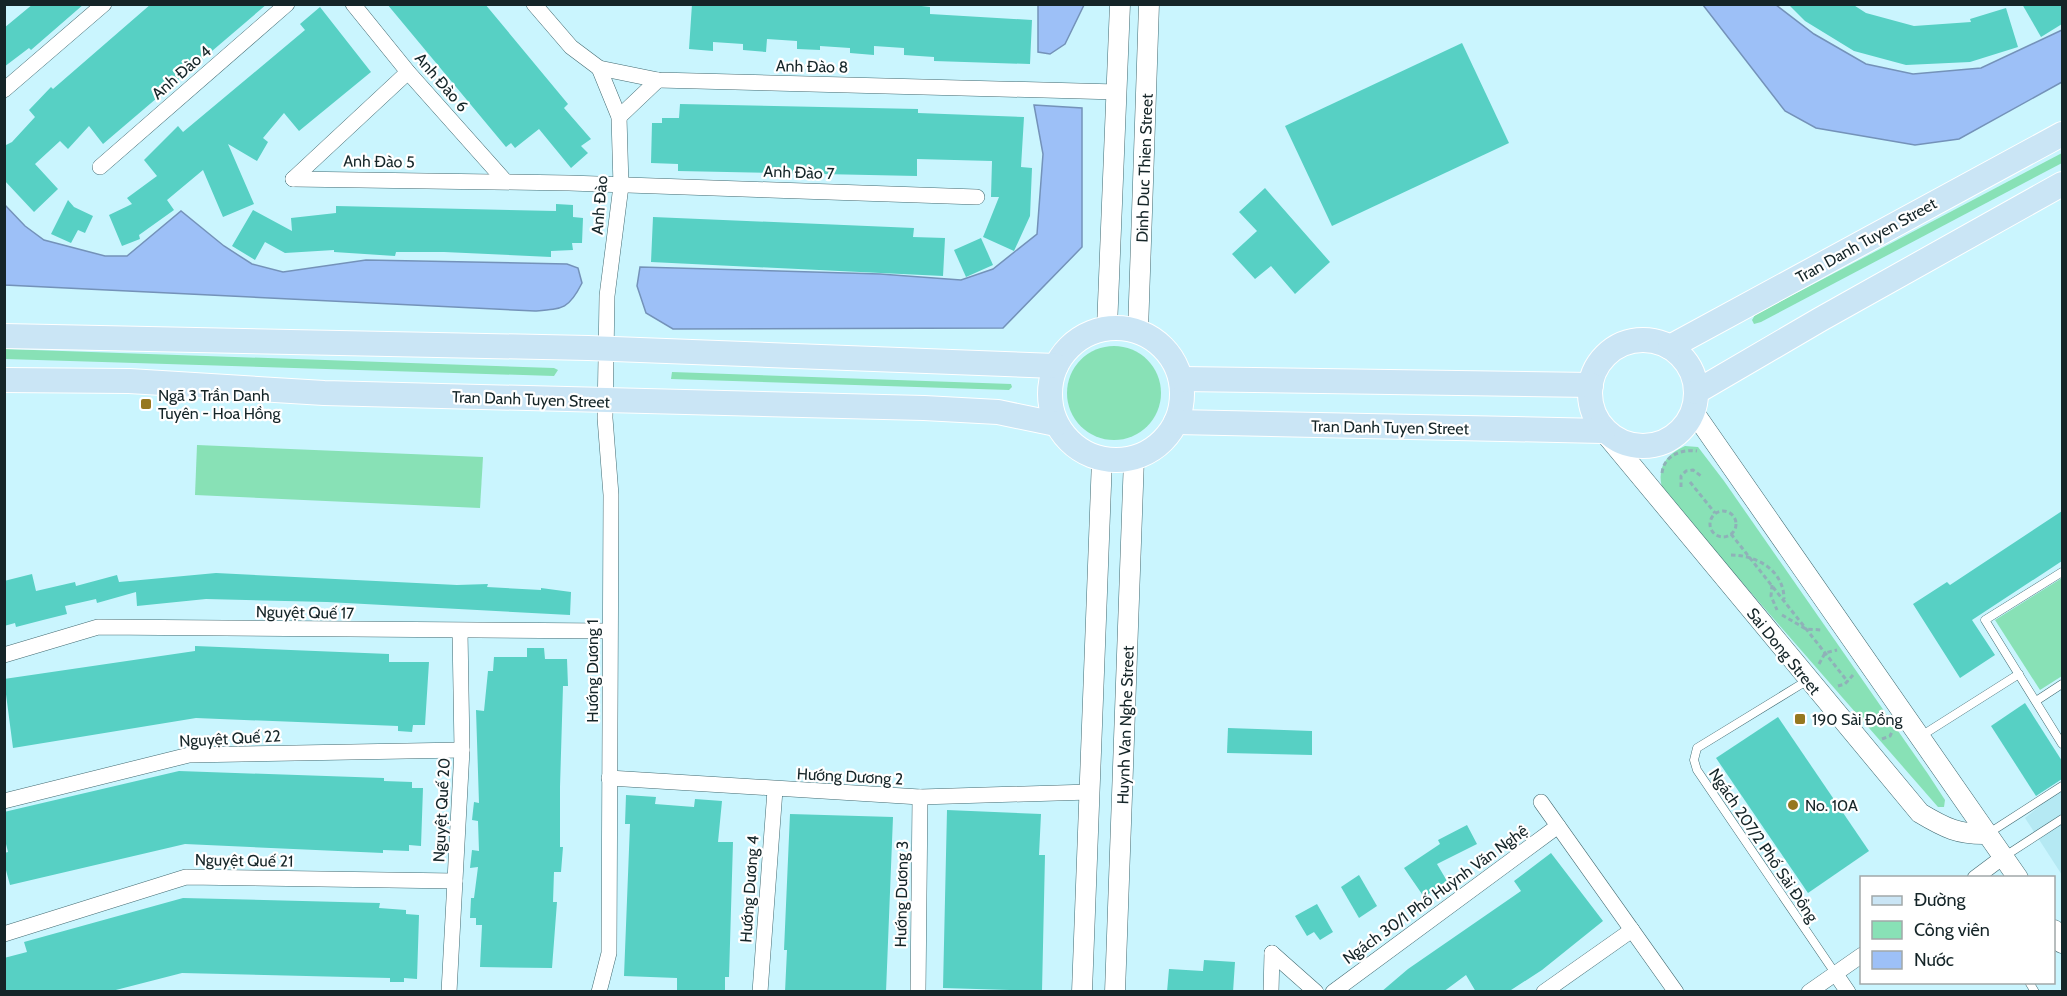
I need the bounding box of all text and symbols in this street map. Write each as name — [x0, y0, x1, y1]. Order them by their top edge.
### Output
street label: Anh Đào 4 — [148, 42, 215, 103]
street label: Anh Đào 6 — [411, 49, 472, 116]
street label: Anh Đào 8 — [776, 56, 848, 77]
street label: Dinh Duc Thien Street — [1132, 92, 1157, 243]
street label: Anh Đào 5 — [343, 151, 415, 172]
street label: Anh Đào 7 — [763, 162, 835, 183]
street label: Anh Đào — [587, 175, 612, 235]
street label: Tran Danh Tuyen Street — [1793, 194, 1940, 287]
place label: Ngã 3 Trần Danh Tuyên - Hoa Hồng — [158, 386, 282, 423]
street label: Tran Danh Tuyen Street — [452, 387, 611, 412]
marker: Ngã 3 Trần Danh Tuyên - Hoa Hồng — [139, 397, 153, 411]
street label: Tran Danh Tuyen Street — [1311, 417, 1470, 438]
street label: Nguyệt Quế 17 — [256, 602, 354, 623]
street label: Sai Dong Street — [1743, 604, 1825, 699]
street label: Hướng Dương 1 — [583, 619, 602, 723]
street label: Huynh Van Nghe Street — [1113, 645, 1138, 805]
place label: 190 Sài Đồng — [1812, 710, 1903, 729]
marker: 190 Sài Đồng — [1793, 712, 1807, 726]
street label: Nguyệt Quế 22 — [179, 726, 281, 751]
street label: Nguyệt Quế 20 — [429, 757, 454, 863]
street label: Hướng Dương 2 — [796, 764, 904, 789]
street label: Ngách 207/2 Phố Sài Đồng — [1705, 765, 1823, 927]
place label: No. 10A — [1805, 796, 1858, 815]
marker: No. 10A — [1786, 798, 1800, 812]
street label: Ngách 30/1 Phố Huỳnh Văn Nghệ — [1339, 821, 1531, 968]
street label: Hướng Dương 4 — [736, 835, 763, 943]
street label: Hướng Dương 3 — [891, 840, 912, 948]
street label: Nguyệt Quế 21 — [195, 850, 293, 871]
legend — [1860, 876, 2055, 984]
text: Đường — [1914, 889, 1967, 911]
text: Công viên — [1914, 919, 1990, 941]
text: Nước — [1914, 949, 1954, 971]

